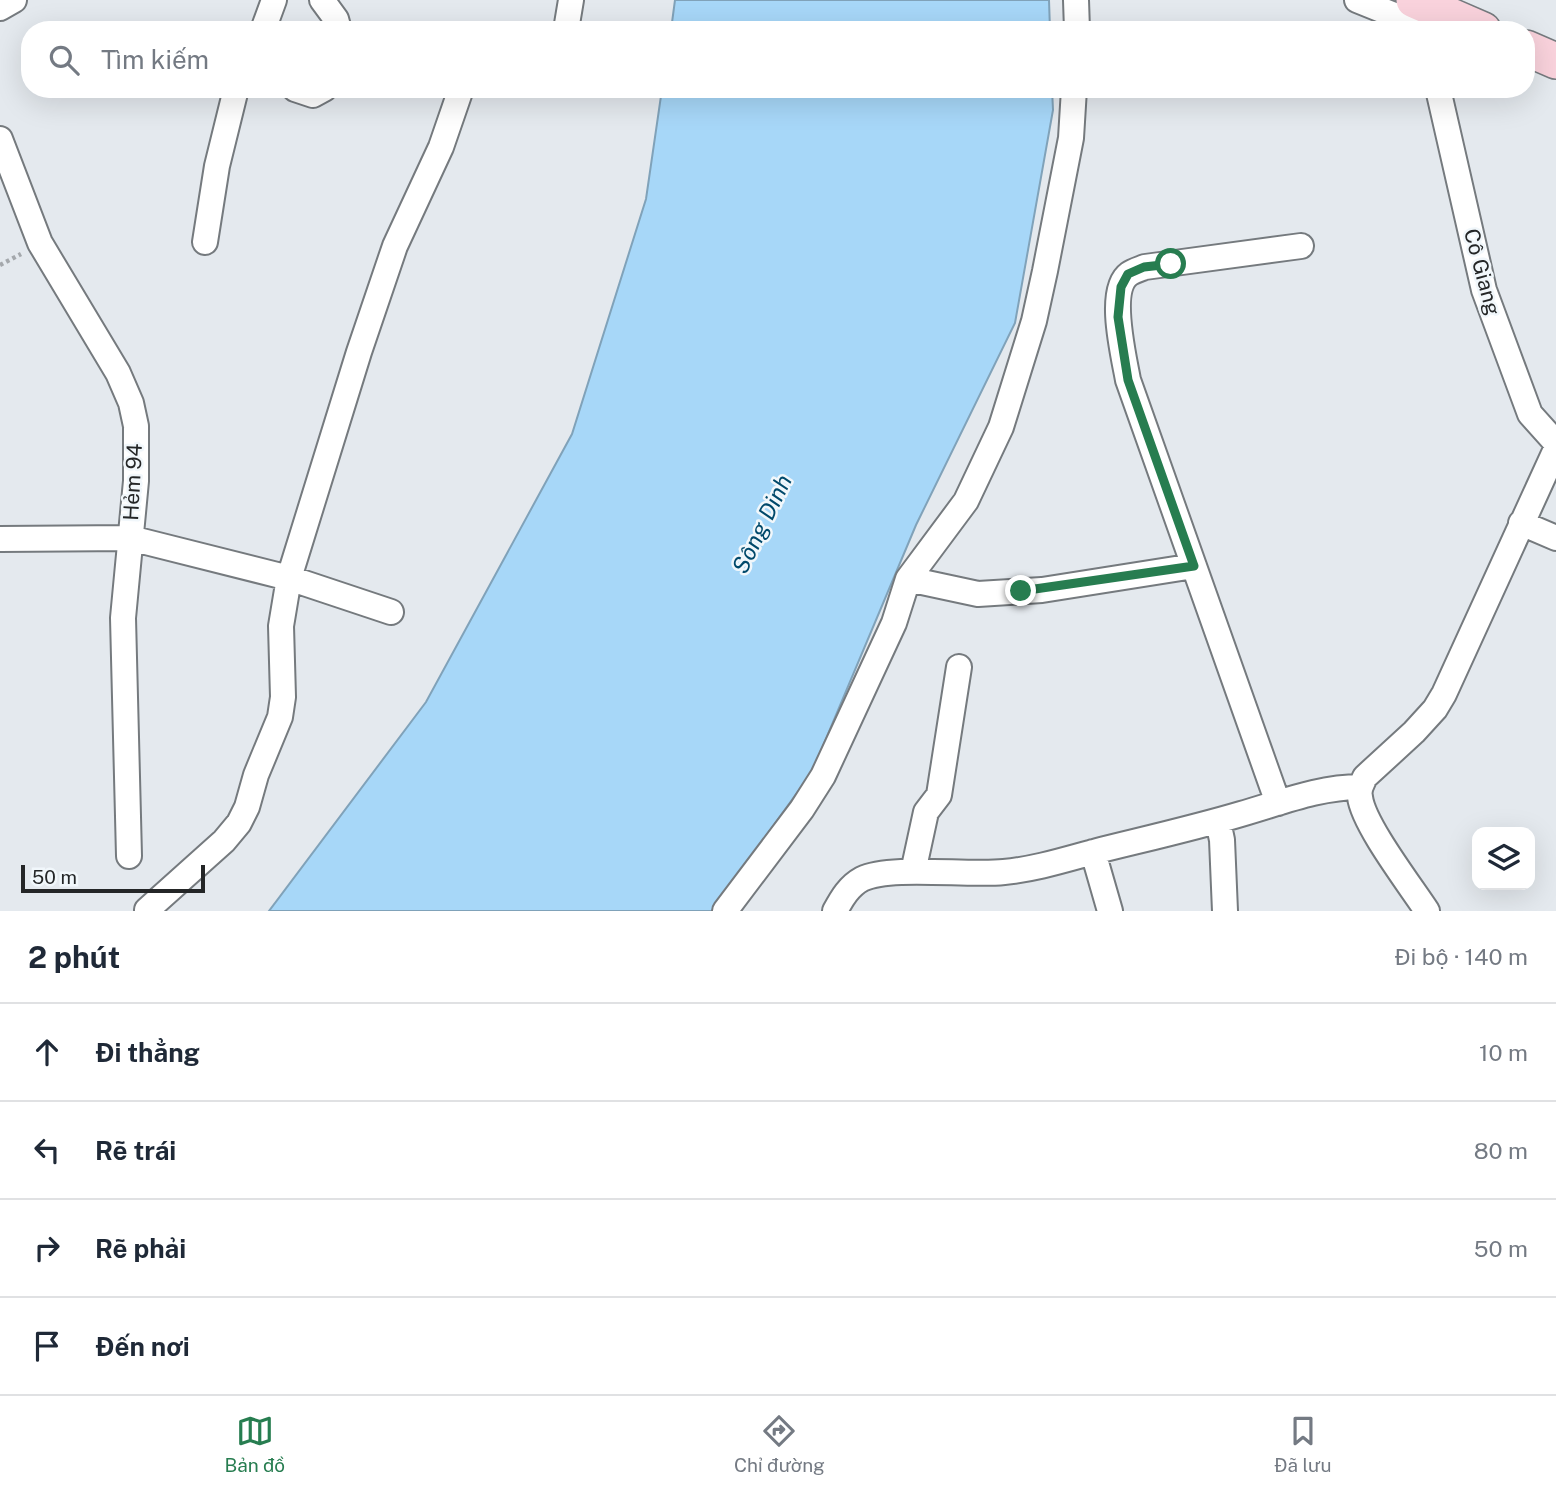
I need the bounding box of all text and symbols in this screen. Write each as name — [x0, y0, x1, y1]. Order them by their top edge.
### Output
search box — [21, 21, 1535, 98]
icon: search — [45, 41, 83, 79]
text: Tìm kiếm — [101, 44, 209, 75]
street label: Cô Giang — [1459, 226, 1506, 318]
route start — [1155, 248, 1186, 279]
street label: Hẻm 94 — [118, 443, 147, 521]
water label: Sông Dinh — [726, 470, 797, 578]
route end — [1005, 575, 1036, 606]
map controls — [1472, 827, 1535, 890]
button: layers — [1472, 827, 1535, 890]
scale bar — [21, 862, 205, 894]
text: 50 m — [32, 866, 77, 888]
text: 2 phút — [28, 939, 120, 975]
text: Đi bộ · 140 m — [1394, 943, 1528, 970]
icon: ahead — [28, 1033, 66, 1071]
text: Đi thẳng — [95, 1037, 200, 1068]
text: 10 m — [1479, 1039, 1528, 1066]
icon: left — [28, 1131, 66, 1169]
text: Rẽ trái — [95, 1135, 176, 1166]
text: 80 m — [1474, 1137, 1528, 1164]
icon: right — [28, 1229, 66, 1267]
text: Rẽ phải — [95, 1233, 186, 1264]
text: 50 m — [1474, 1235, 1528, 1262]
icon: arrive — [28, 1327, 66, 1365]
text: Đến nơi — [95, 1331, 190, 1362]
tab: Bản đồ — [225, 1412, 285, 1476]
tab: Chỉ đường — [734, 1412, 825, 1476]
tab: Đã lưu — [1274, 1412, 1331, 1476]

